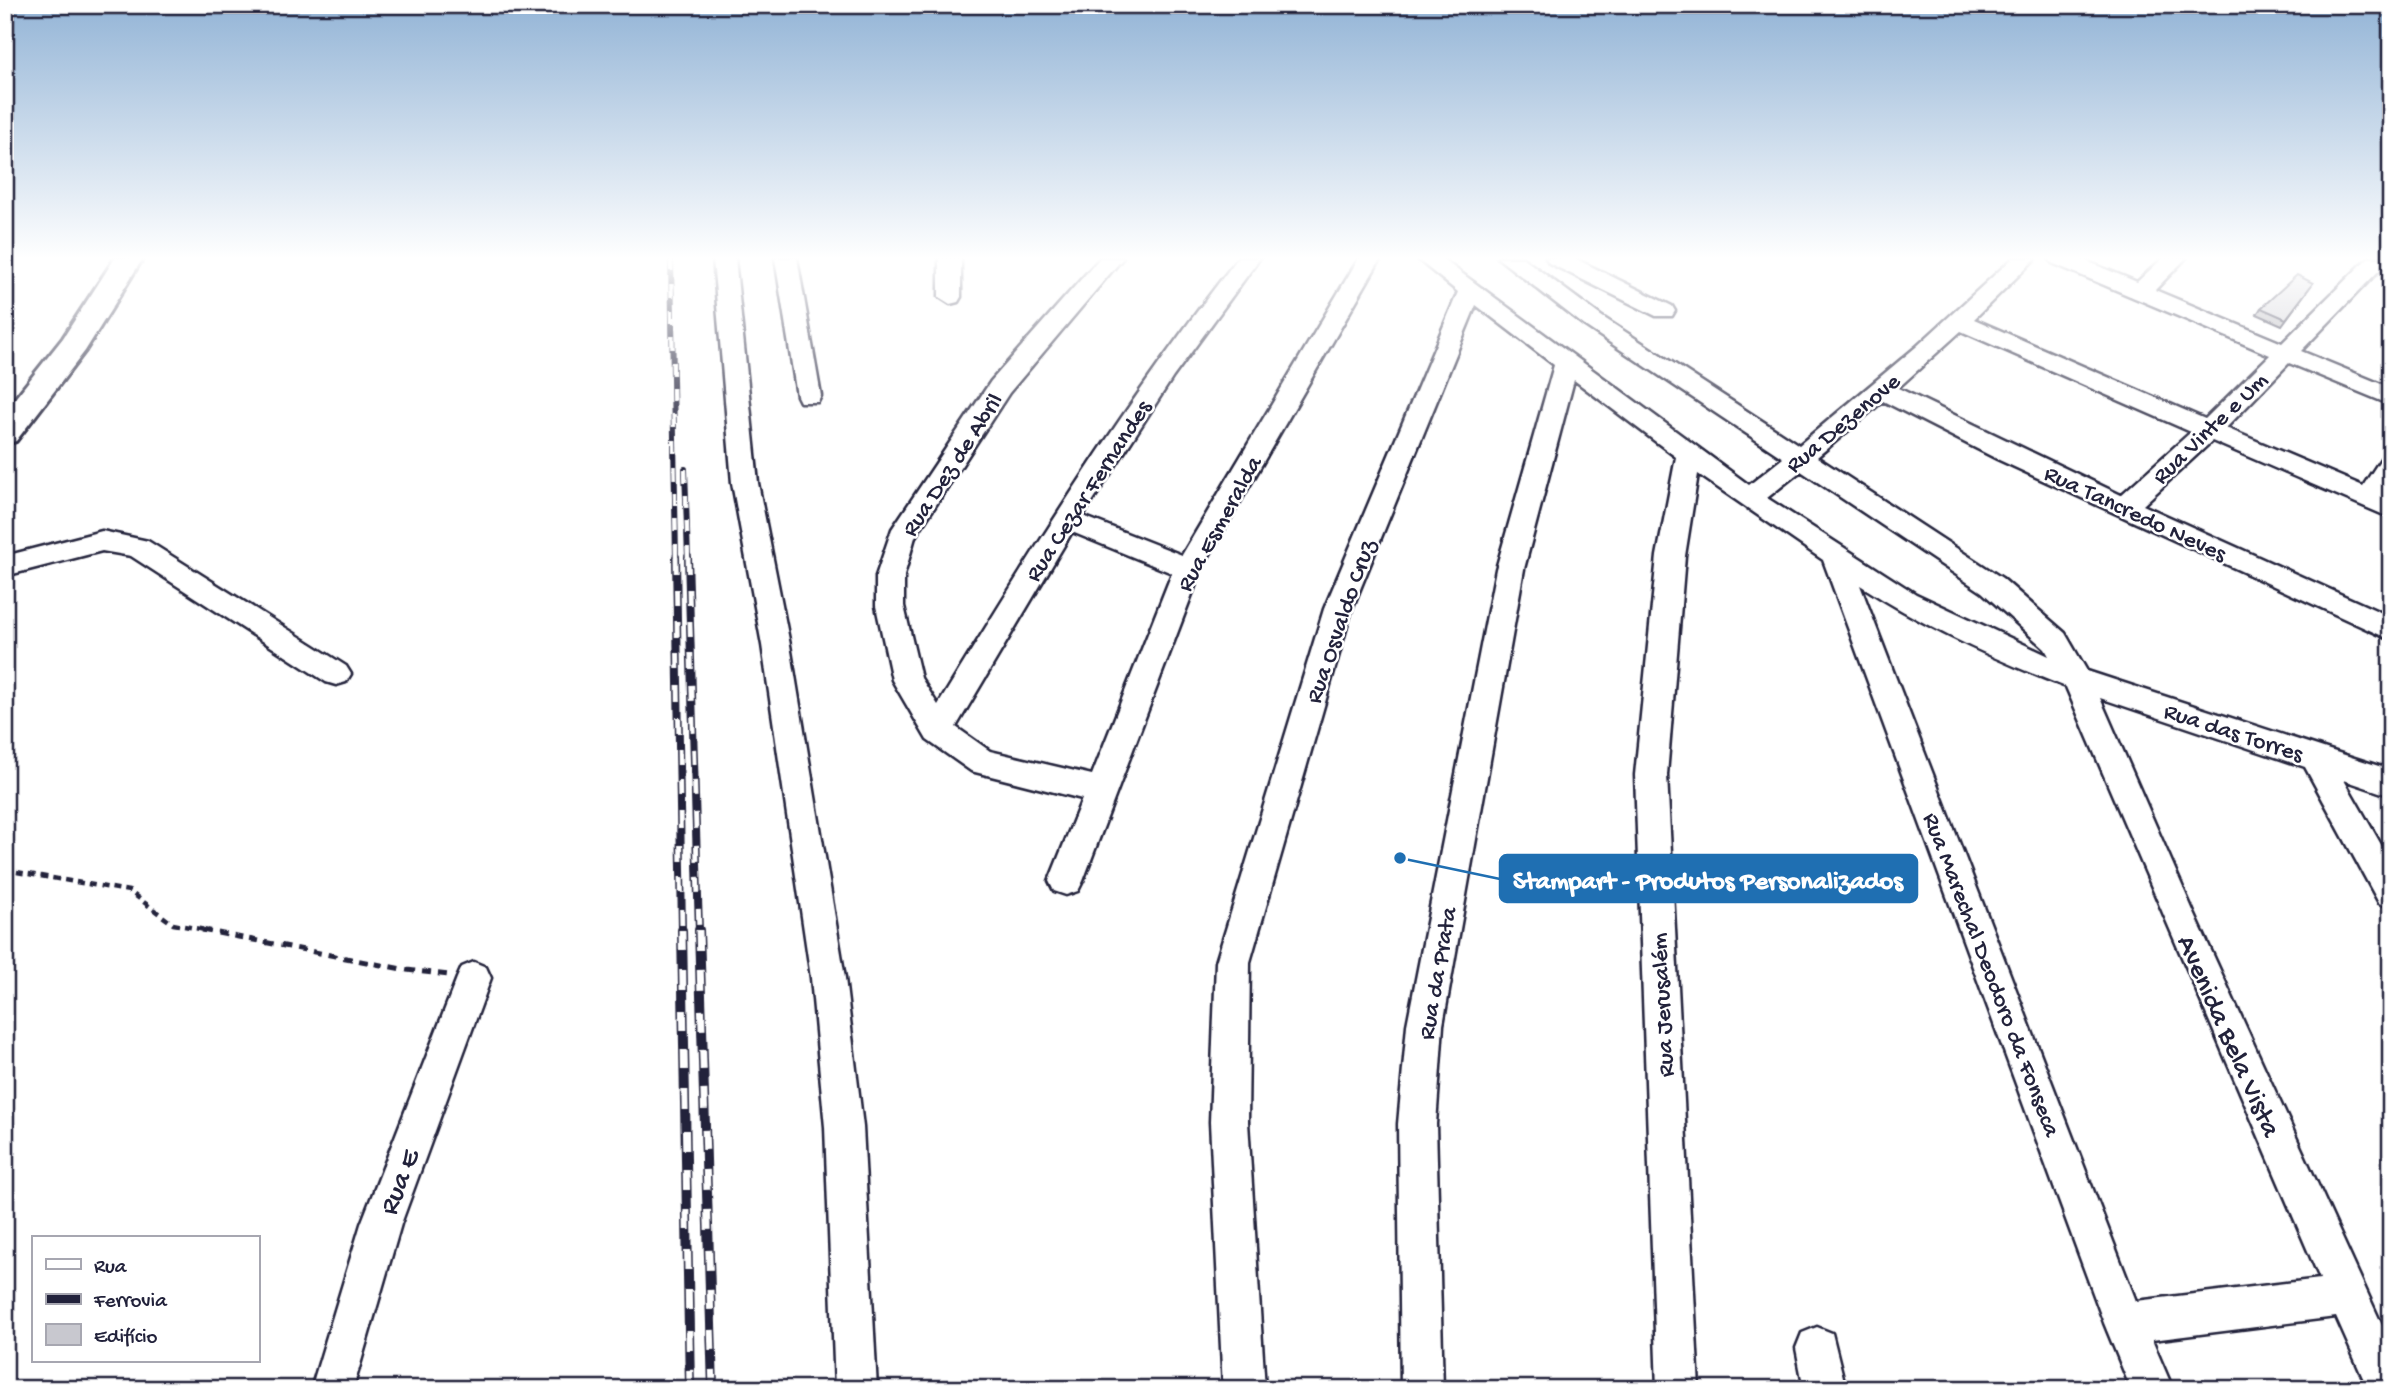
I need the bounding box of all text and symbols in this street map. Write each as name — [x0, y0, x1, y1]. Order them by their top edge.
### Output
street label: Rua Vinte e Um — [2148, 367, 2275, 492]
street label: Rua Dezenove — [1781, 368, 1908, 481]
street label: Rua Dez de Abril — [897, 389, 1011, 543]
street label: Rua Cezar Fernandes — [1020, 395, 1160, 588]
street label: Rua Esmeralda — [1172, 451, 1271, 598]
street label: Rua Tancredo Neves — [2039, 460, 2231, 571]
street label: Rua Osvaldo Cruz — [1301, 535, 1384, 708]
street label: Rua das Torres — [2160, 698, 2307, 771]
street label: Rua Marechal Deodoro da Fonseca — [1914, 809, 2065, 1142]
callout: Stampart - Produtos Personalizados — [1500, 855, 1917, 902]
text: Stampart - Produtos Personalizados — [1513, 868, 1904, 899]
street label: Rua da Prata — [1414, 904, 1465, 1042]
street label: Avenida Bela Vista — [2168, 931, 2287, 1144]
street label: Rua Jerusalém — [1646, 932, 1683, 1078]
street label: Rua E — [374, 1144, 429, 1220]
legend — [32, 1236, 259, 1362]
text: Rua — [94, 1256, 128, 1281]
text: Ferrovia — [93, 1290, 168, 1315]
text: Edifício — [94, 1326, 158, 1351]

